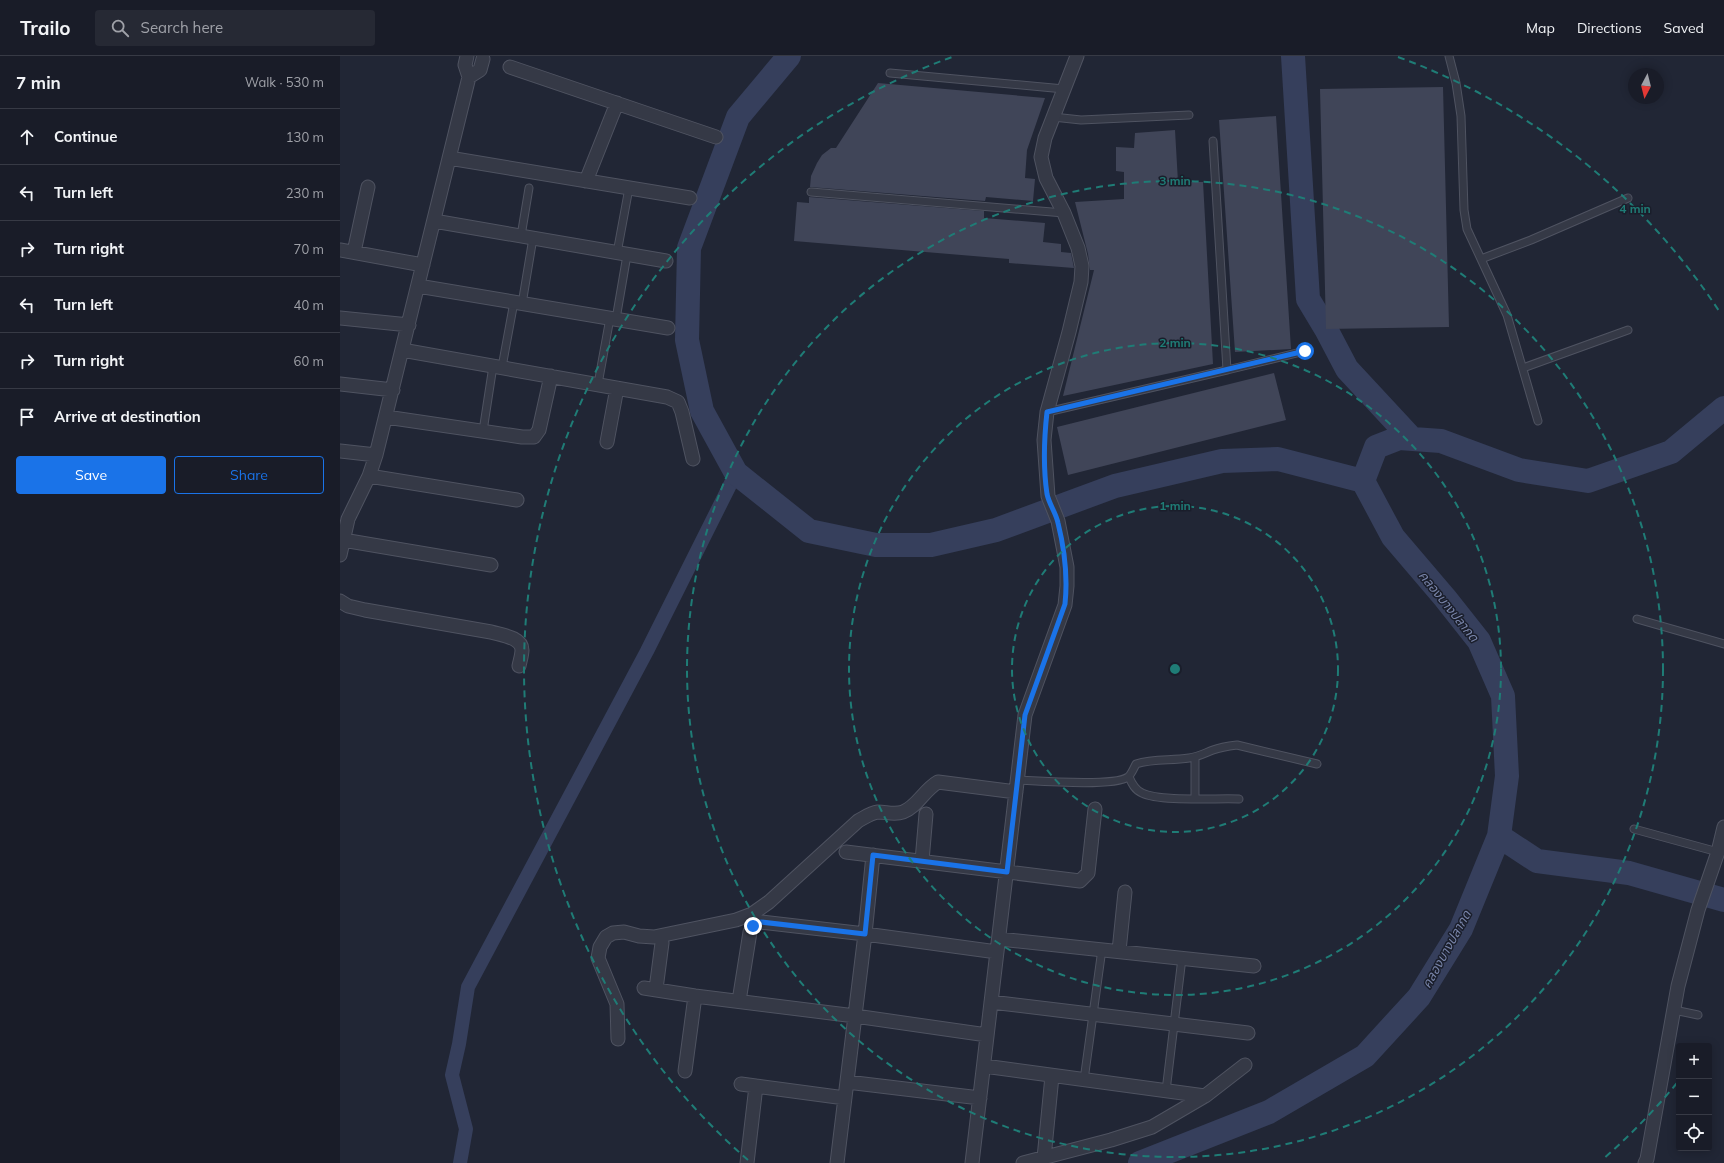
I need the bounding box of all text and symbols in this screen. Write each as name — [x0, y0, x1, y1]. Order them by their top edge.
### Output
search box — [95, 10, 375, 46]
text: Trailo — [20, 16, 71, 40]
icon: search — [109, 17, 131, 39]
text: Search here — [141, 18, 223, 37]
text: Map — [1526, 19, 1555, 37]
text: Directions — [1577, 19, 1642, 37]
text: Saved — [1664, 19, 1704, 37]
north arrow — [1628, 68, 1664, 104]
text: 7 min — [16, 72, 61, 93]
text: Walk · 530 m — [245, 74, 324, 90]
icon: ahead — [16, 126, 38, 148]
text: Continue — [54, 127, 117, 146]
text: 130 m — [286, 129, 324, 145]
text: 3 min — [1159, 173, 1191, 188]
icon: left — [16, 182, 38, 204]
text: Turn left — [54, 183, 113, 202]
text: 230 m — [286, 185, 324, 201]
text: 4 min — [1619, 201, 1651, 216]
icon: right — [16, 238, 38, 260]
text: Turn right — [54, 239, 124, 258]
text: 70 m — [294, 241, 324, 257]
icon: left — [16, 294, 38, 316]
text: Turn left — [54, 295, 113, 314]
text: 40 m — [294, 297, 324, 313]
text: 2 min — [1159, 335, 1191, 350]
route start — [1296, 342, 1314, 360]
icon: right — [16, 350, 38, 372]
text: Turn right — [54, 351, 124, 370]
text: 60 m — [294, 353, 324, 369]
icon: arrive — [16, 406, 38, 428]
text: Arrive at destination — [54, 407, 201, 426]
button: Save — [16, 456, 166, 494]
button: Share — [174, 456, 324, 494]
text: 1 min — [1159, 498, 1191, 513]
water label: คลองบางปลากด — [1416, 567, 1483, 645]
centre of rings — [1168, 662, 1182, 676]
water label: คลองบางปลากด — [1418, 907, 1474, 991]
route end — [744, 917, 762, 935]
map controls — [1676, 1043, 1712, 1151]
button: + — [1676, 1043, 1712, 1079]
button: − — [1676, 1079, 1712, 1115]
button: locate — [1676, 1115, 1712, 1151]

